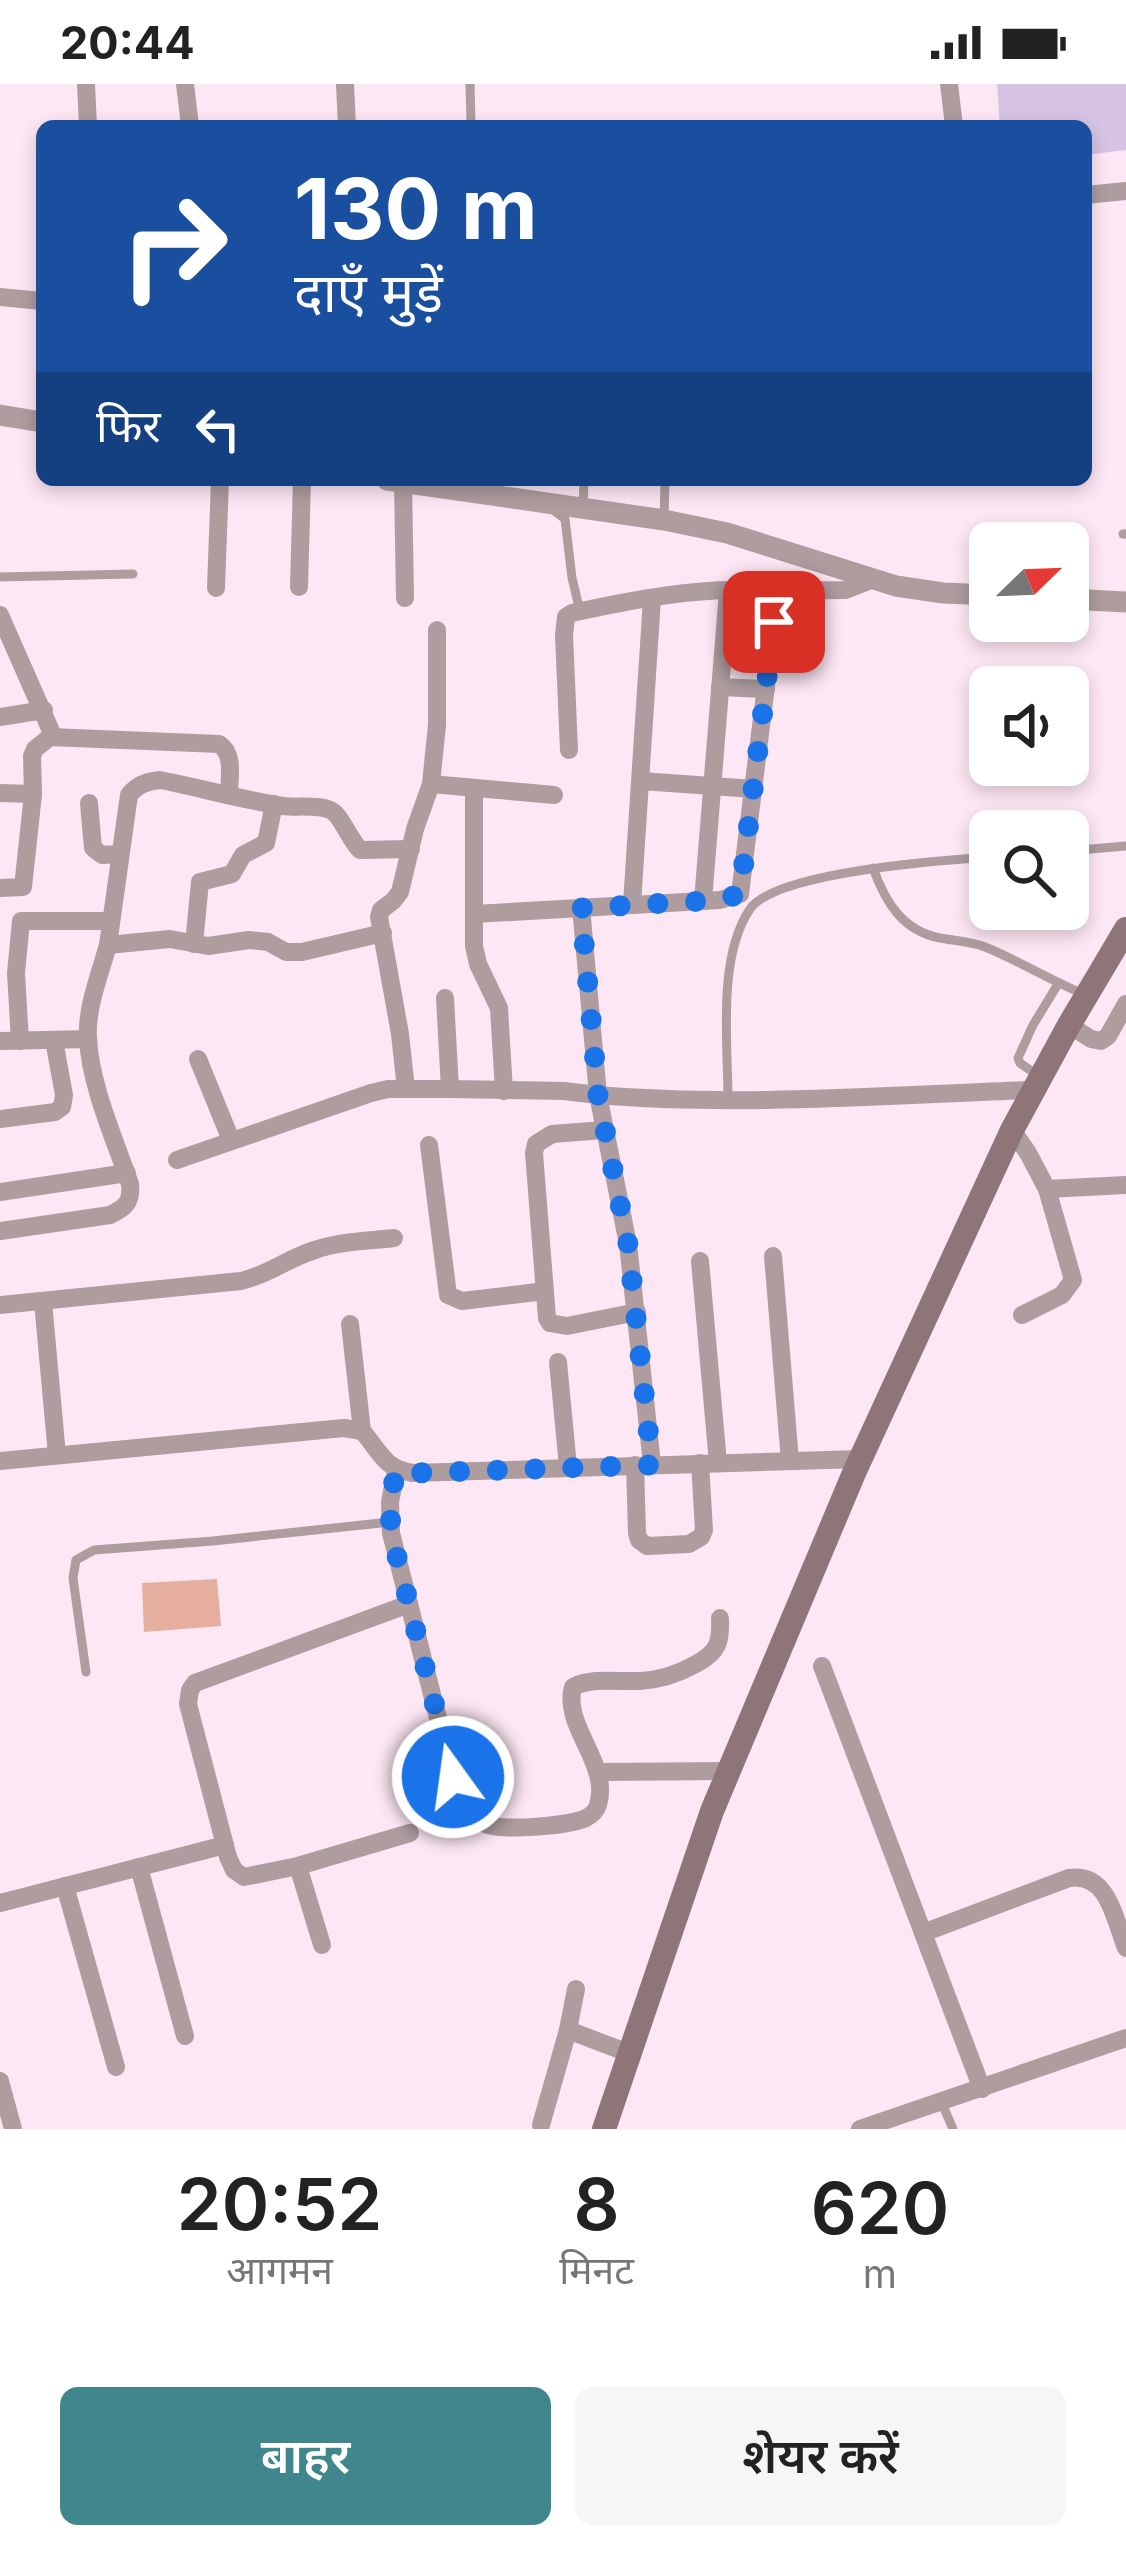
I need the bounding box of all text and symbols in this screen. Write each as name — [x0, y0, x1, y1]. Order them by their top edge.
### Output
text: 20:44 — [60, 15, 195, 70]
text: 130 m — [294, 158, 538, 259]
icon: right — [96, 168, 252, 324]
text: दाएँ मुड़ें — [294, 260, 443, 325]
icon: left — [185, 396, 251, 462]
text: फिर — [96, 398, 161, 453]
north arrow — [969, 522, 1089, 642]
map controls — [969, 522, 1089, 930]
pin — [723, 571, 825, 673]
icon: arrive — [741, 589, 807, 655]
button: sound — [969, 666, 1089, 786]
button: search — [969, 810, 1089, 930]
position arrow — [390, 1714, 516, 1840]
text: 20:52 — [177, 2160, 382, 2247]
text: 8 — [573, 2160, 620, 2247]
text: 620 — [811, 2164, 949, 2251]
text: आगमन — [226, 2246, 333, 2293]
text: मिनट — [559, 2246, 634, 2293]
text: m — [863, 2250, 897, 2297]
button: बाहर — [60, 2387, 551, 2525]
button: शेयर करें — [575, 2387, 1066, 2525]

